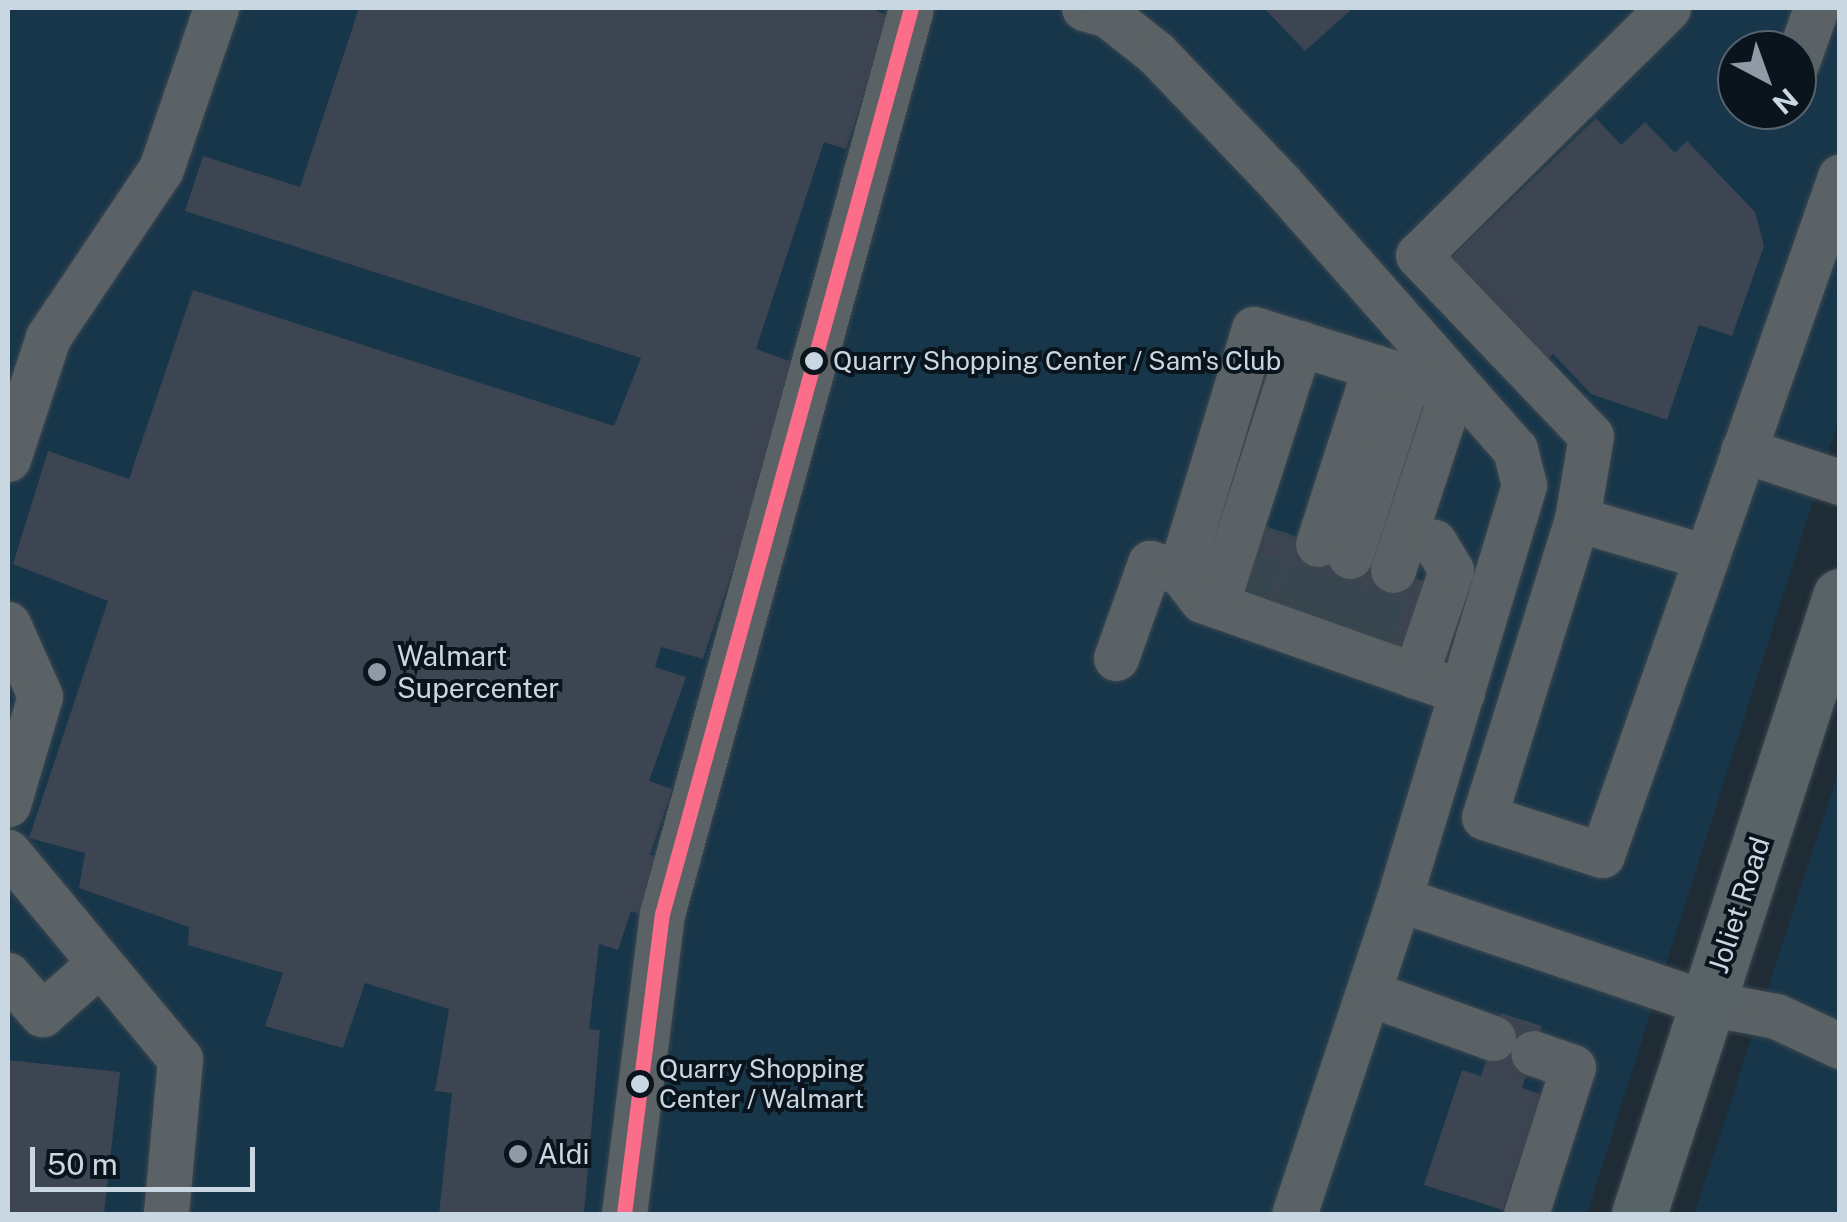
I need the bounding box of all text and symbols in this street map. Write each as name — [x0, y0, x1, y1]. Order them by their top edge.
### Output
north arrow — [1717, 30, 1817, 130]
text: N — [1767, 82, 1805, 121]
place label: Quarry Shopping Center / Sam's Club — [833, 345, 1281, 377]
marker: Quarry Shopping Center / Sam's Club — [804, 351, 824, 371]
place label: Walmart Supercenter — [397, 639, 559, 705]
marker: Walmart Supercenter — [366, 661, 388, 683]
street label: Joliet Road — [1701, 833, 1777, 977]
place label: Quarry Shopping Center / Walmart — [659, 1053, 865, 1114]
marker: Quarry Shopping Center / Walmart — [630, 1074, 650, 1094]
scale bar — [35, 1127, 260, 1189]
place label: Aldi — [538, 1137, 589, 1171]
marker: Aldi — [507, 1143, 529, 1165]
text: 50 m — [47, 1146, 118, 1182]

